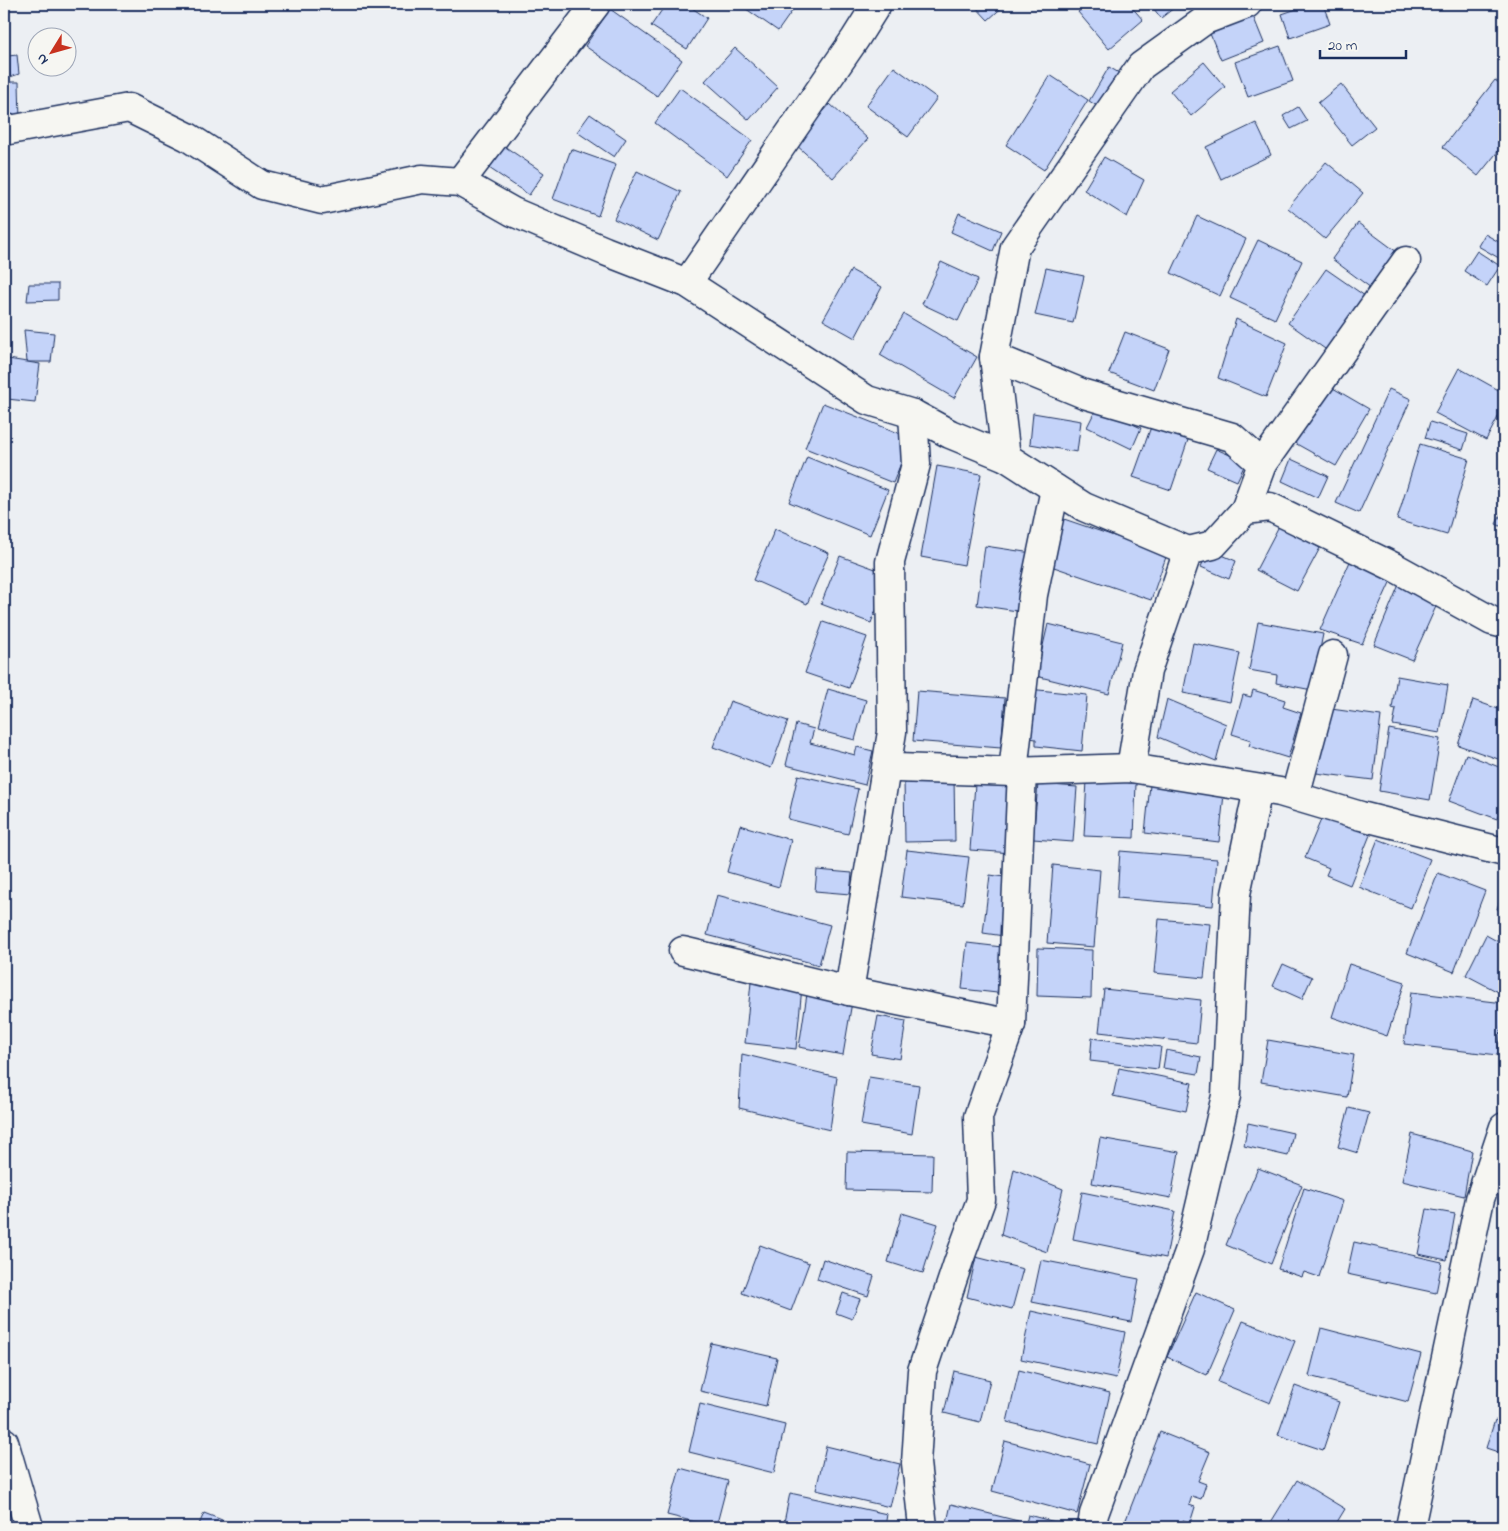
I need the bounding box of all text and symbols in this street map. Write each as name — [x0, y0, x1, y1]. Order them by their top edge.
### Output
north arrow — [28, 28, 78, 78]
scale bar — [1320, 28, 1407, 60]
text: 20 m — [1328, 35, 1358, 57]
text: N — [32, 49, 54, 69]

